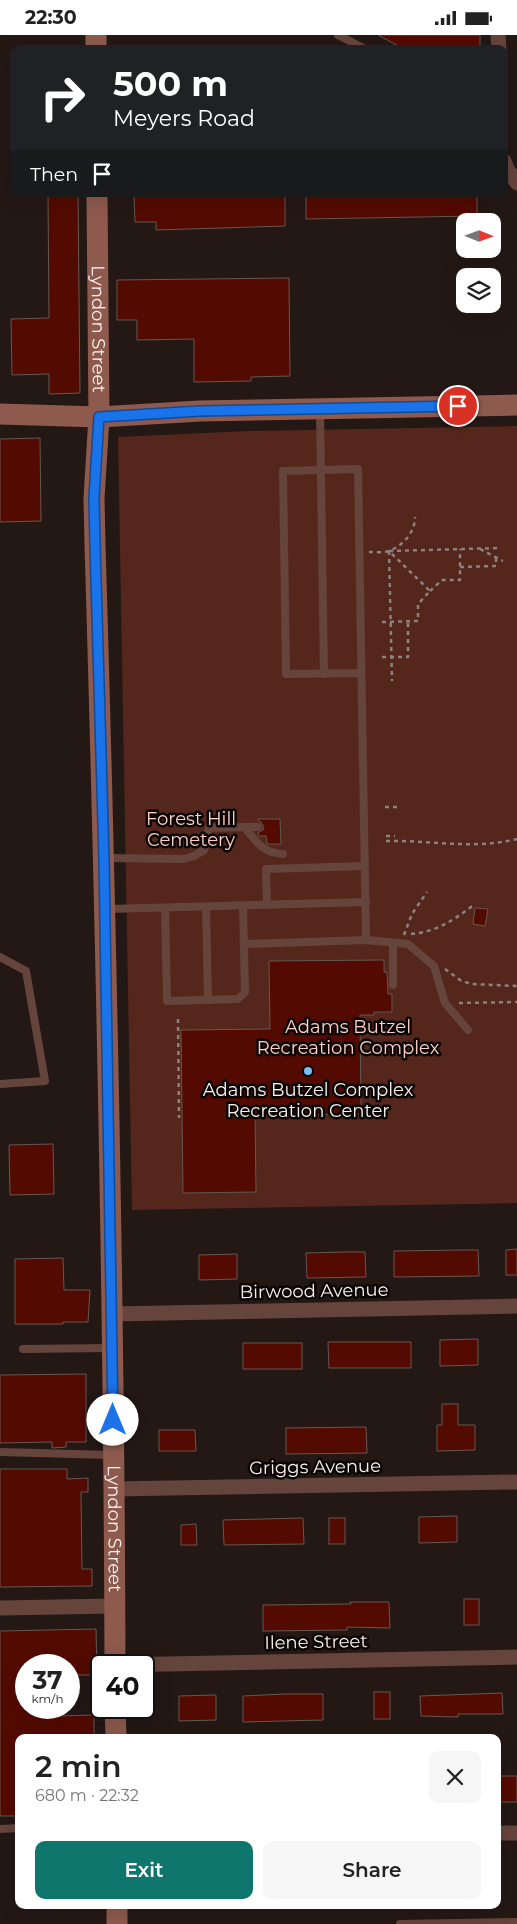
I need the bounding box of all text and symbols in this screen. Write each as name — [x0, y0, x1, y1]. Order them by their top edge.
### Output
text: 22:30 — [25, 6, 77, 29]
text: 500 m — [113, 62, 228, 105]
icon: right — [30, 65, 95, 130]
text: Meyers Road — [113, 105, 255, 132]
icon: arrive — [88, 160, 116, 188]
text: Then — [30, 163, 78, 186]
north arrow — [456, 213, 501, 257]
map controls — [456, 213, 501, 313]
street label: Lyndon Street — [87, 265, 110, 393]
button: layers — [456, 268, 501, 313]
pin — [437, 385, 479, 427]
icon: arrive — [444, 392, 472, 420]
park label: Forest Hill Cemetery — [146, 808, 236, 851]
park label: Adams Butzel Recreation Complex — [257, 1016, 440, 1059]
marker: Adams Butzel Complex Recreation Center — [302, 1065, 314, 1077]
place label: Adams Butzel Complex Recreation Center — [203, 1079, 414, 1122]
street label: Birwood Avenue — [239, 1279, 389, 1303]
position arrow — [86, 1393, 138, 1445]
street label: Griggs Avenue — [249, 1455, 381, 1479]
street label: Lyndon Street — [103, 1465, 126, 1592]
street label: Ilene Street — [264, 1630, 368, 1654]
speed limit sign: 40 — [90, 1654, 155, 1719]
text: 37 — [32, 1665, 63, 1695]
text: km/h — [31, 1691, 64, 1706]
text: 2 min — [35, 1748, 122, 1785]
button: close — [429, 1751, 481, 1803]
text: 680 m · 22:32 — [35, 1786, 139, 1805]
button: Exit — [35, 1841, 253, 1899]
button: Share — [263, 1841, 481, 1899]

